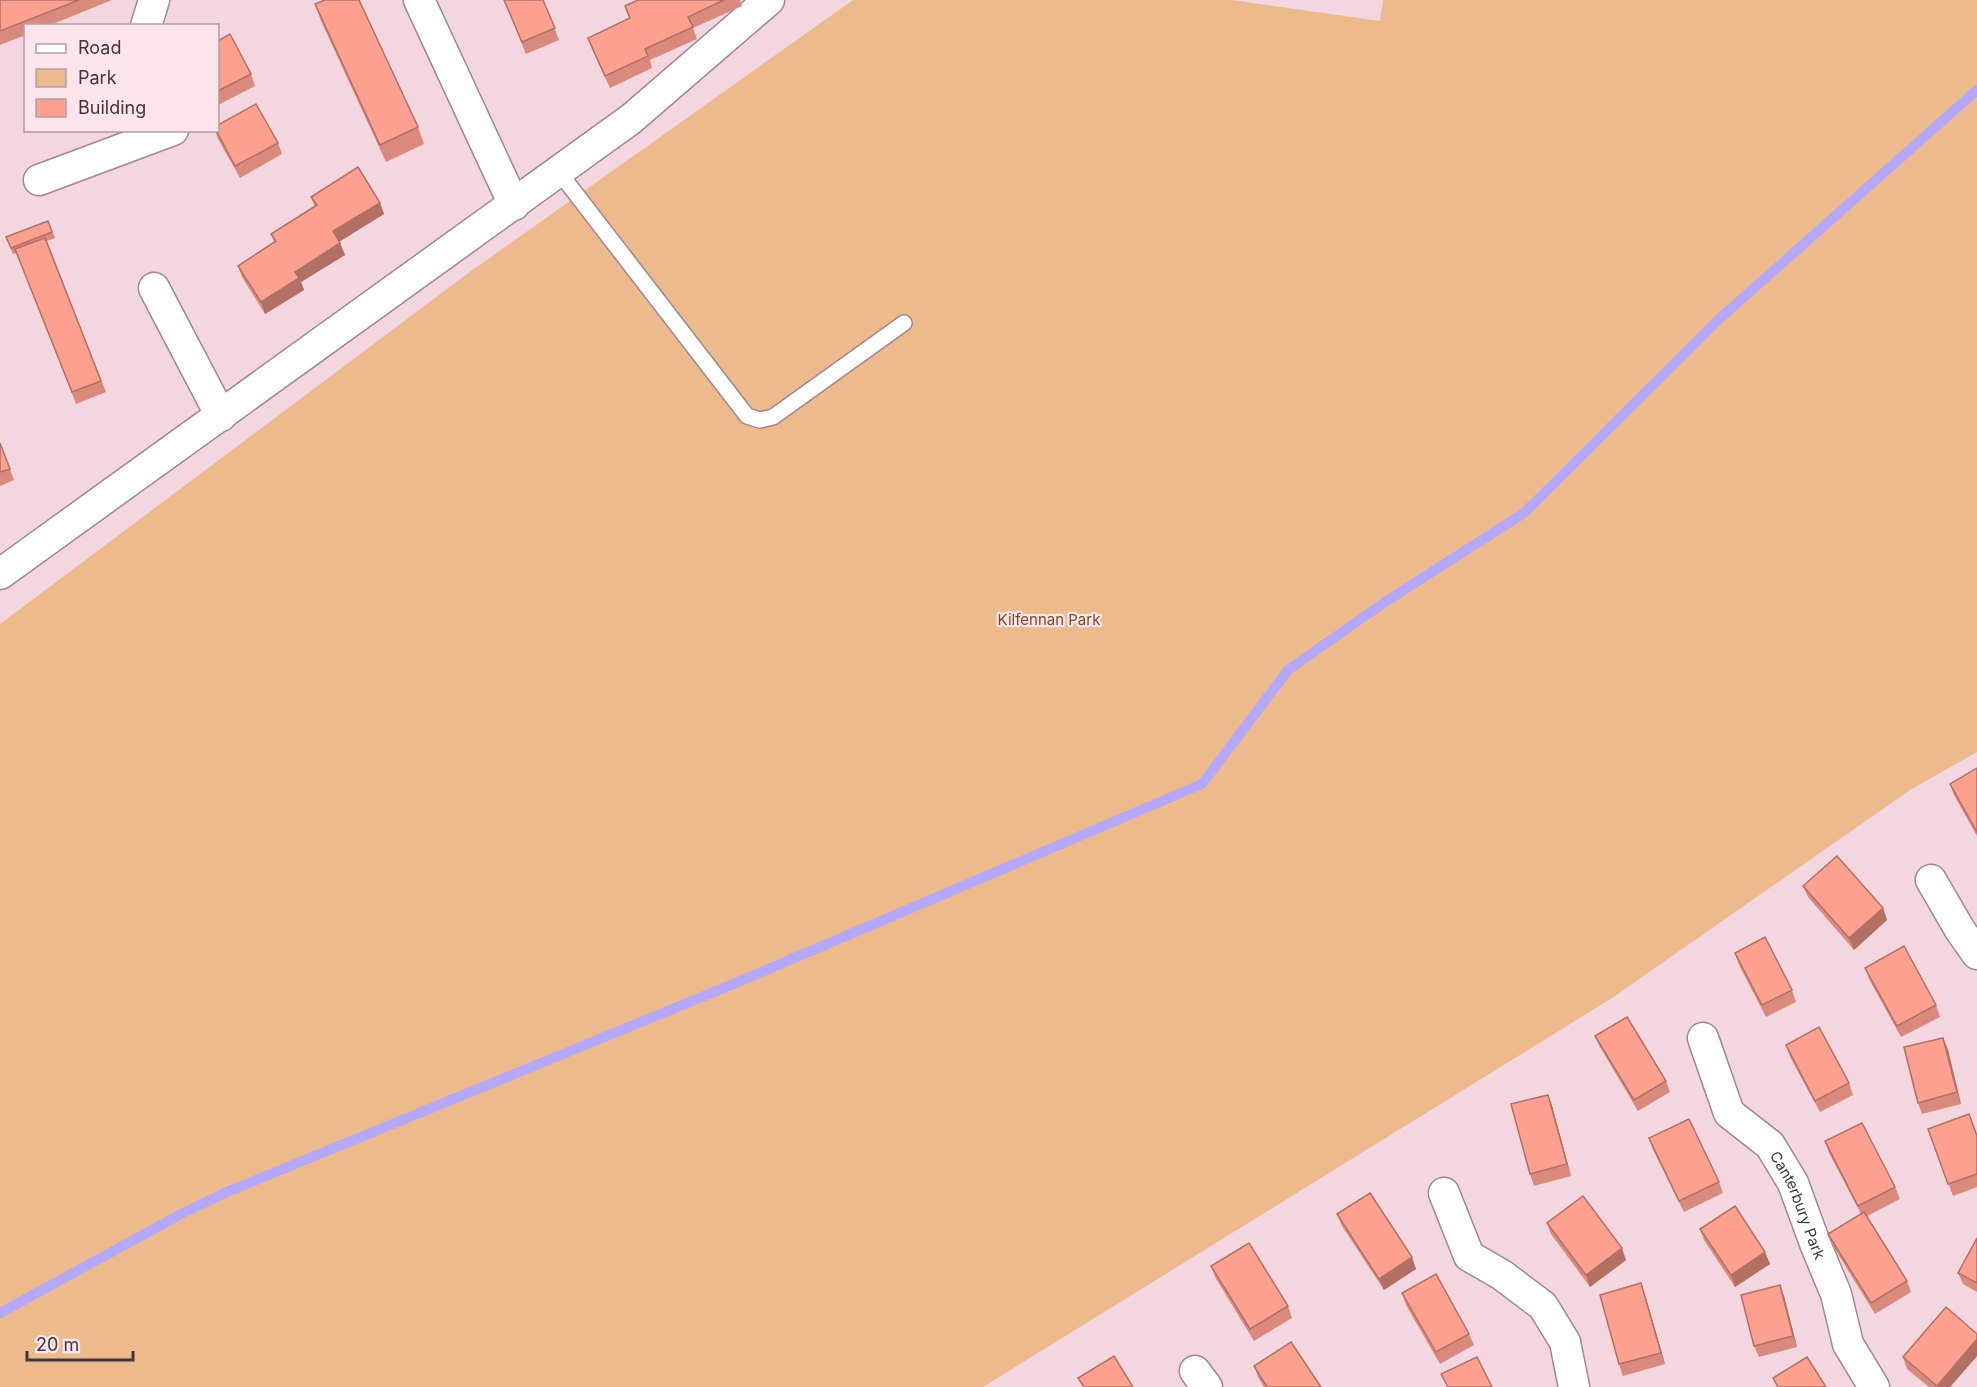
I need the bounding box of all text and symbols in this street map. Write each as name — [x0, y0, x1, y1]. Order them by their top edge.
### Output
legend — [24, 24, 219, 132]
text: Road — [78, 37, 121, 58]
text: Park — [78, 67, 117, 88]
text: Building — [78, 97, 146, 118]
park label: Kilfennan Park — [998, 610, 1101, 629]
street label: Canterbury Park — [1766, 1147, 1830, 1263]
scale bar — [27, 1324, 134, 1362]
text: 20 m — [36, 1334, 79, 1355]

